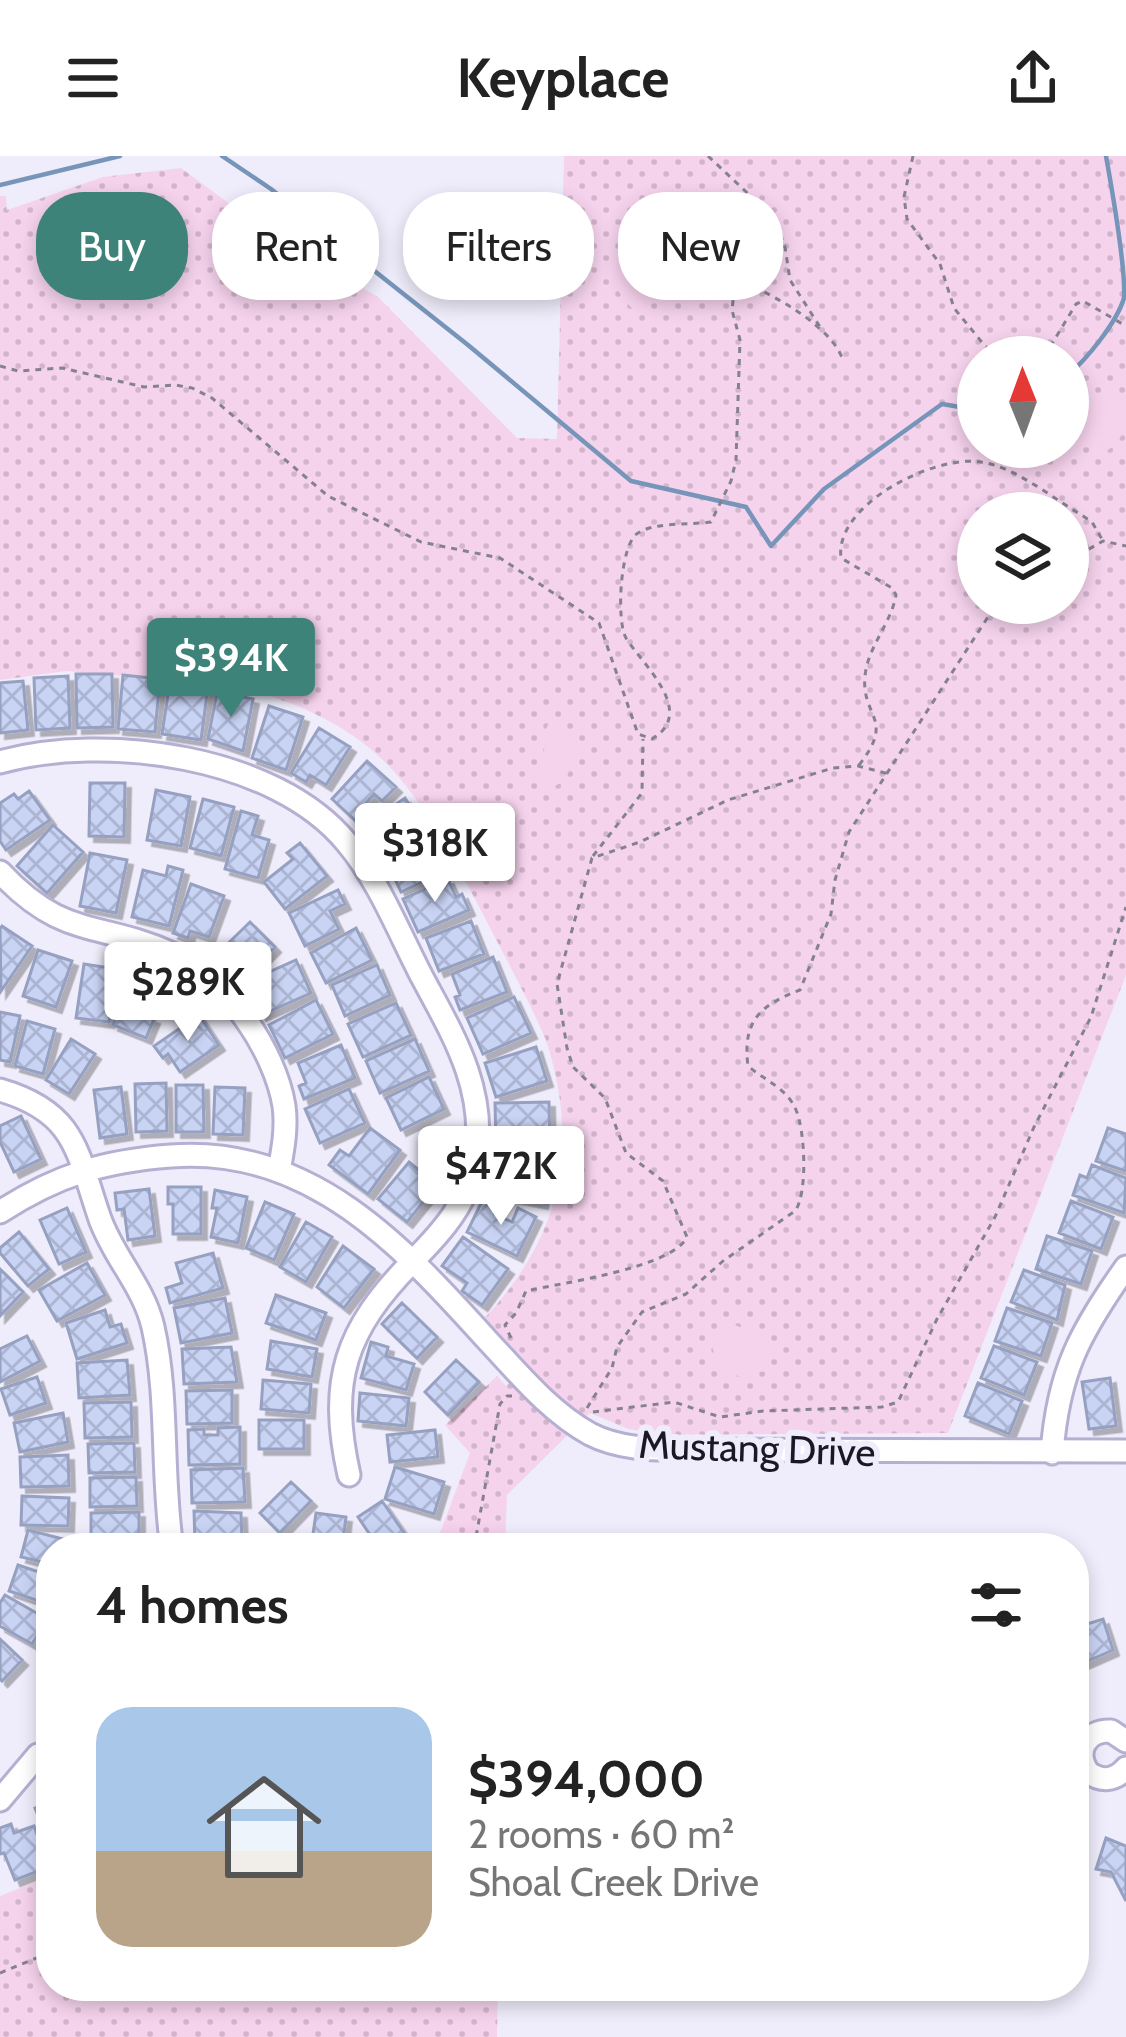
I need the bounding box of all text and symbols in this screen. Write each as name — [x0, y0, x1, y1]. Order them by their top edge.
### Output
icon: menu — [60, 45, 126, 111]
text: Keyplace — [457, 45, 669, 111]
icon: share — [1000, 45, 1066, 111]
chip: Buy — [36, 192, 188, 300]
chip: Rent — [212, 192, 379, 300]
chip: Filters — [403, 192, 594, 300]
chip: New — [618, 192, 783, 300]
north arrow — [957, 336, 1089, 468]
map controls — [957, 336, 1089, 624]
button: layers — [957, 492, 1089, 624]
pin: $394K — [147, 618, 315, 720]
text: $394K — [174, 633, 288, 681]
pin: $318K — [351, 803, 519, 905]
text: $318K — [382, 818, 488, 866]
pin: $289K — [104, 942, 272, 1044]
text: $289K — [131, 957, 245, 1005]
pin: $472K — [417, 1126, 585, 1228]
text: $472K — [445, 1141, 557, 1189]
street label: Mustang Drive — [638, 1420, 876, 1476]
icon: filters — [963, 1572, 1029, 1638]
text: 4 homes — [96, 1574, 288, 1636]
text: $394,000 — [468, 1748, 705, 1810]
icon: home — [192, 1755, 336, 1899]
text: 2 rooms · 60 m² — [468, 1810, 734, 1858]
text: Shoal Creek Drive — [468, 1858, 759, 1906]

